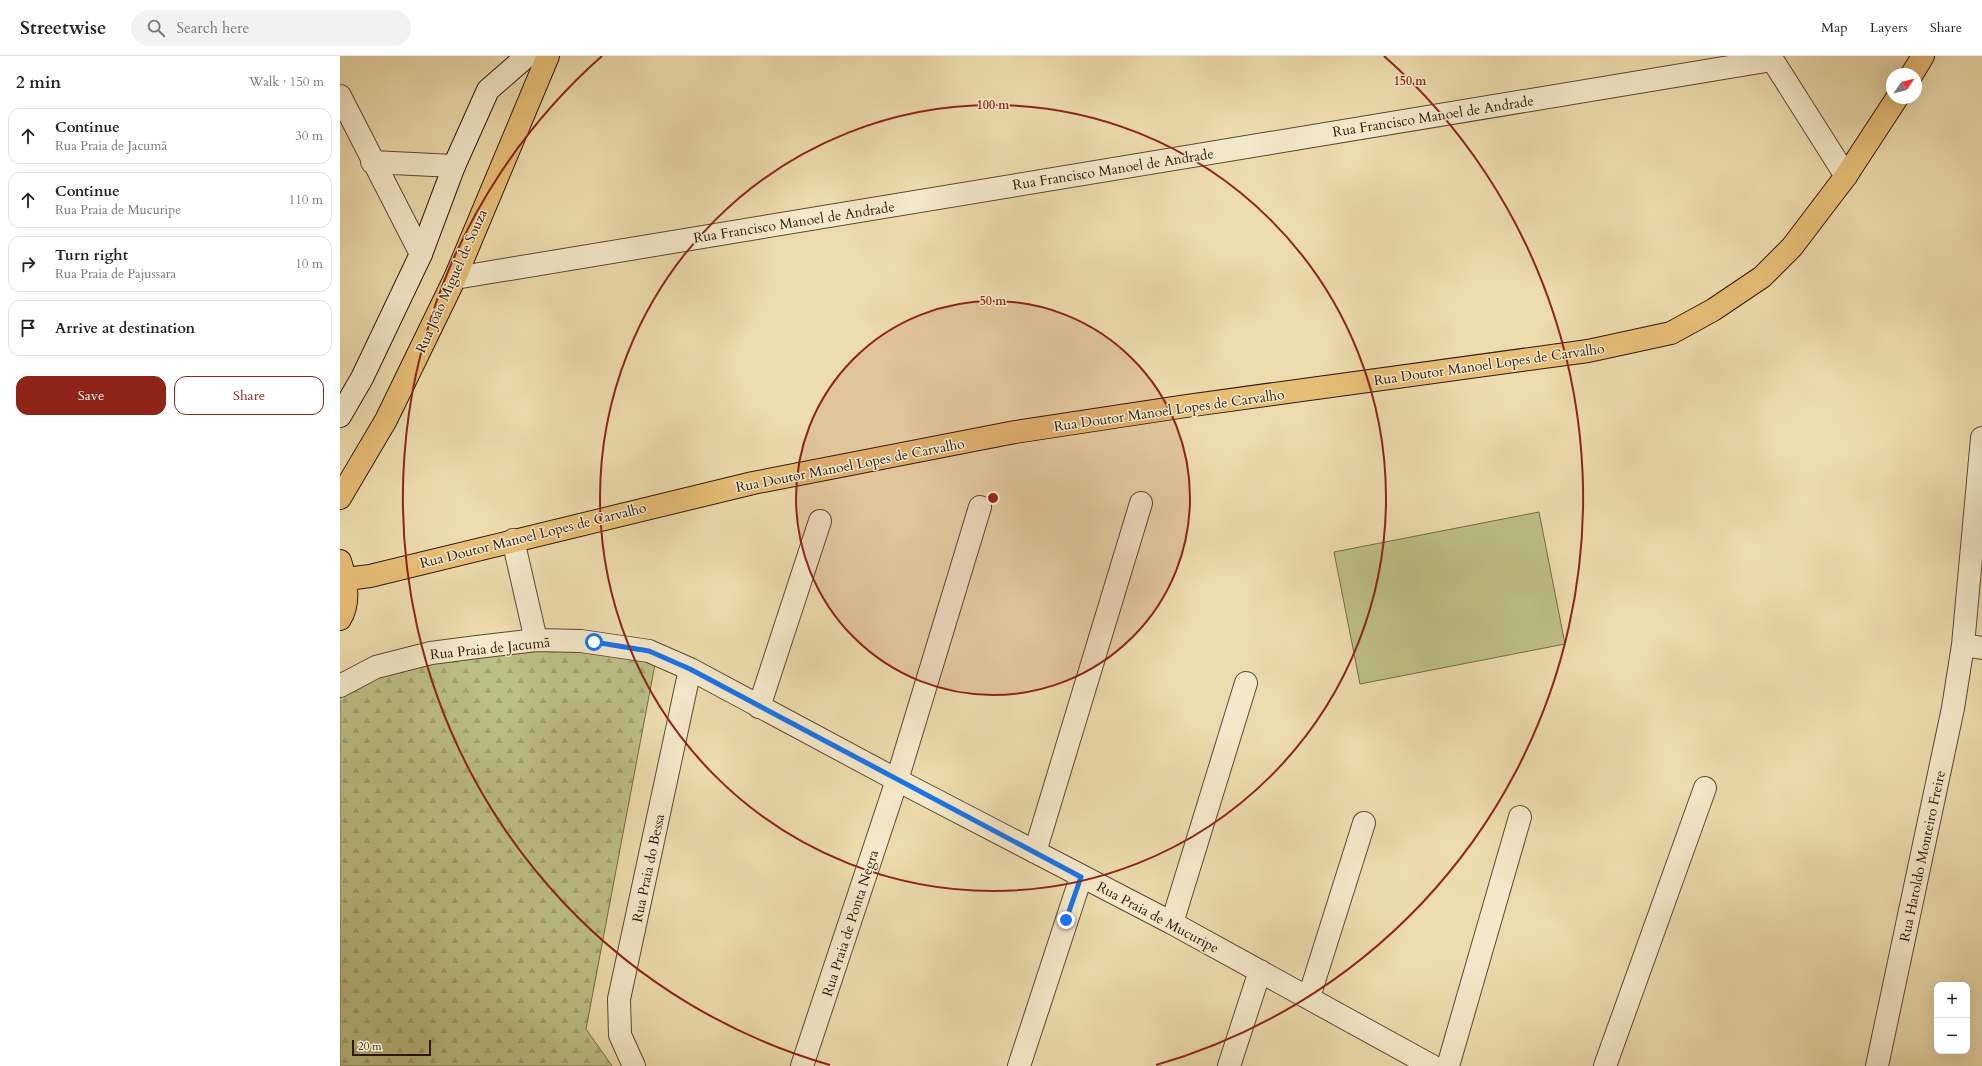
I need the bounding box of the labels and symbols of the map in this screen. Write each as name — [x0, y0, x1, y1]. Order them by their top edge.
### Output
north arrow — [1886, 68, 1922, 104]
text: 150 m — [1394, 73, 1427, 89]
street label: Rua Francisco Manoel de Andrade — [1331, 91, 1535, 142]
text: 100 m — [977, 97, 1010, 113]
street label: Rua Francisco Manoel de Andrade — [1011, 144, 1215, 195]
street label: Rua Francisco Manoel de Andrade — [692, 197, 896, 248]
street label: Rua João Miguel de Souza — [411, 206, 492, 356]
text: 50 m — [980, 293, 1007, 309]
street label: Rua Doutor Manoel Lopes de Carvalho — [1372, 339, 1606, 390]
street label: Rua Doutor Manoel Lopes de Carvalho — [1052, 385, 1286, 436]
street label: Rua Doutor Manoel Lopes de Carvalho — [734, 434, 967, 497]
centre of rings — [986, 491, 1000, 505]
street label: Rua Doutor Manoel Lopes de Carvalho — [418, 498, 649, 573]
street label: Rua Praia de Jacumã — [429, 633, 551, 664]
route start — [585, 633, 603, 651]
street label: Rua Haroldo Monteiro Freire — [1895, 769, 1950, 944]
street label: Rua Praia do Bessa — [628, 812, 669, 924]
street label: Rua Praia de Ponta Negra — [818, 847, 883, 999]
street label: Rua Praia de Mucuripe — [1093, 877, 1222, 958]
route end — [1057, 911, 1075, 929]
scale bar — [352, 1038, 431, 1057]

